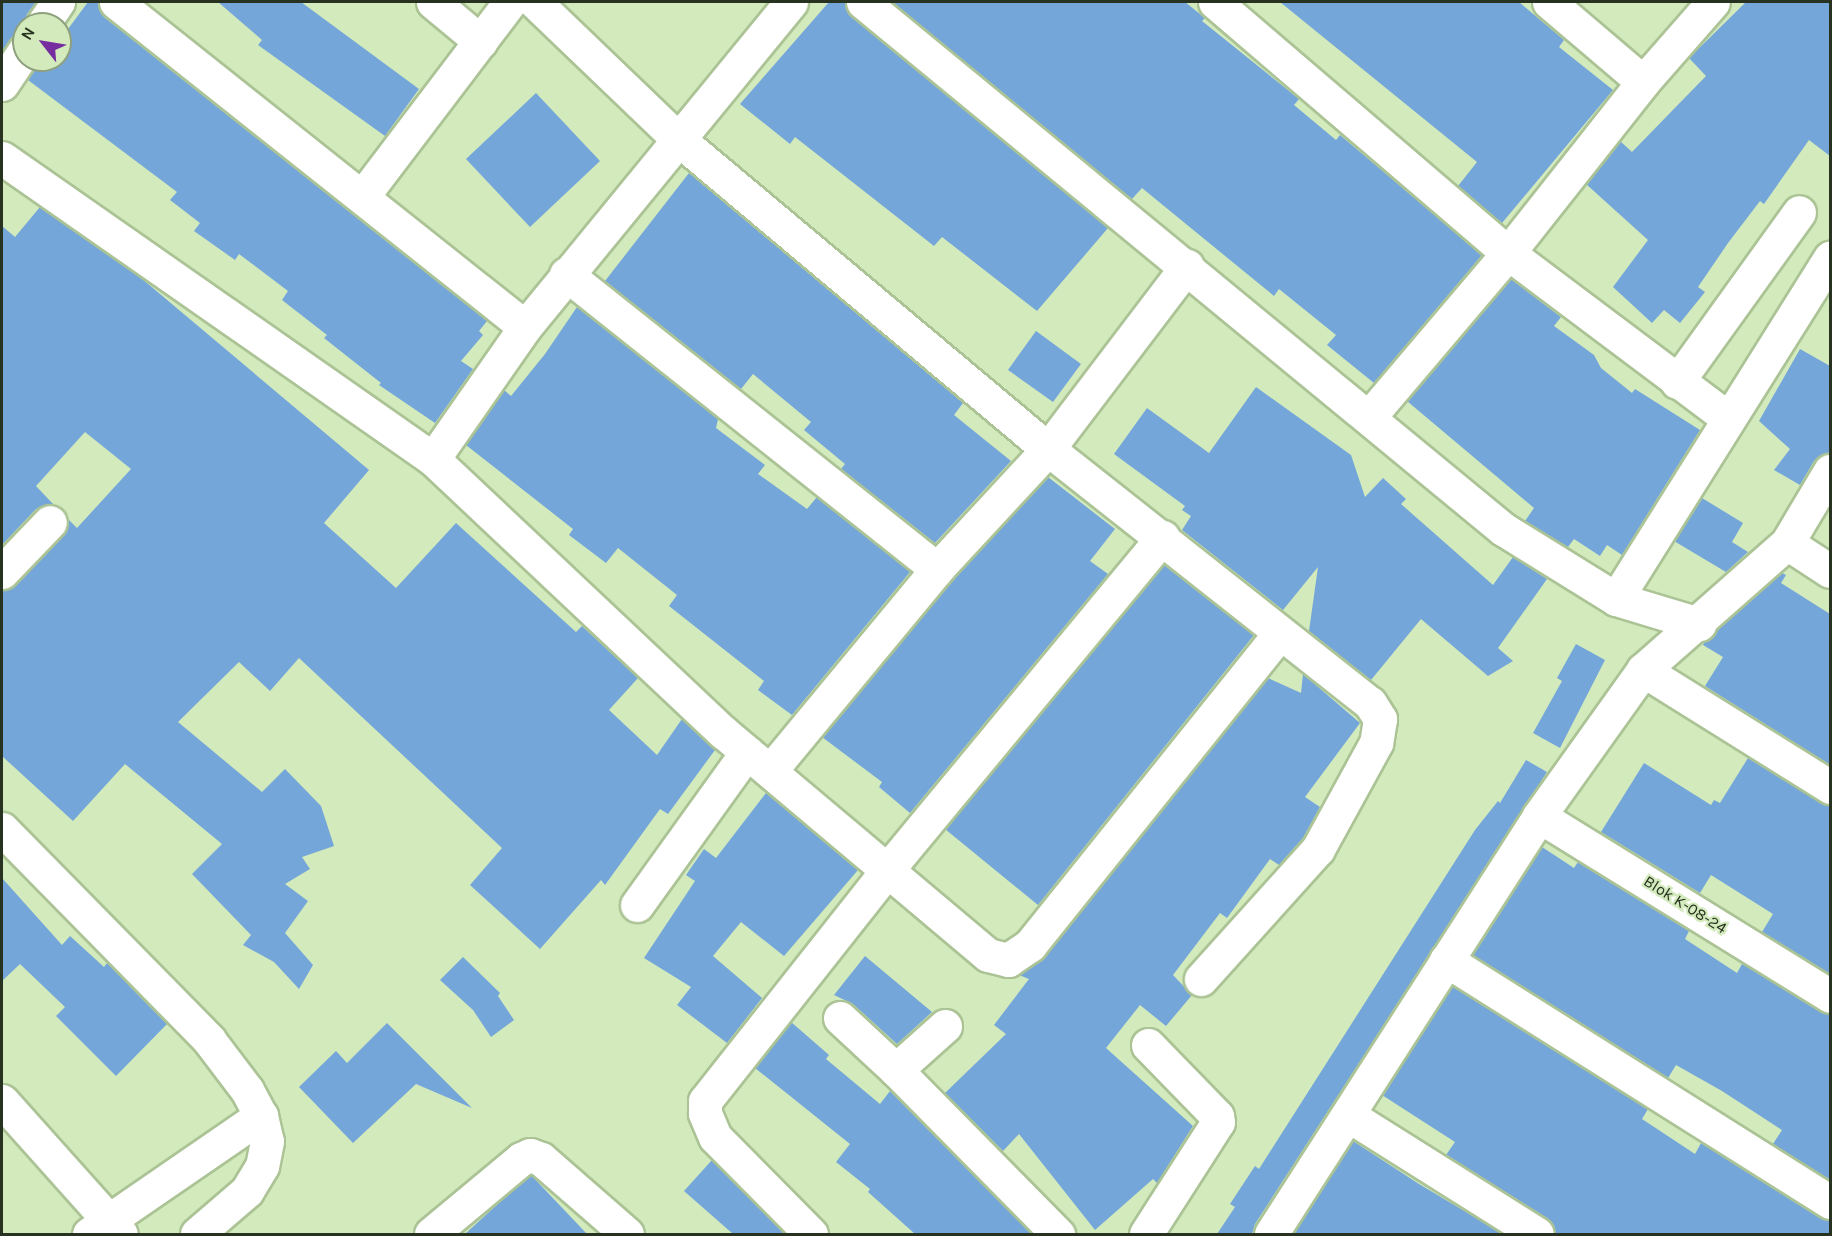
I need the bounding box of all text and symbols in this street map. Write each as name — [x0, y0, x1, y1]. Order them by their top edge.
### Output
north arrow — [12, 12, 72, 72]
text: N — [17, 24, 39, 43]
street label: Blok K-08-24 — [1640, 872, 1730, 938]

